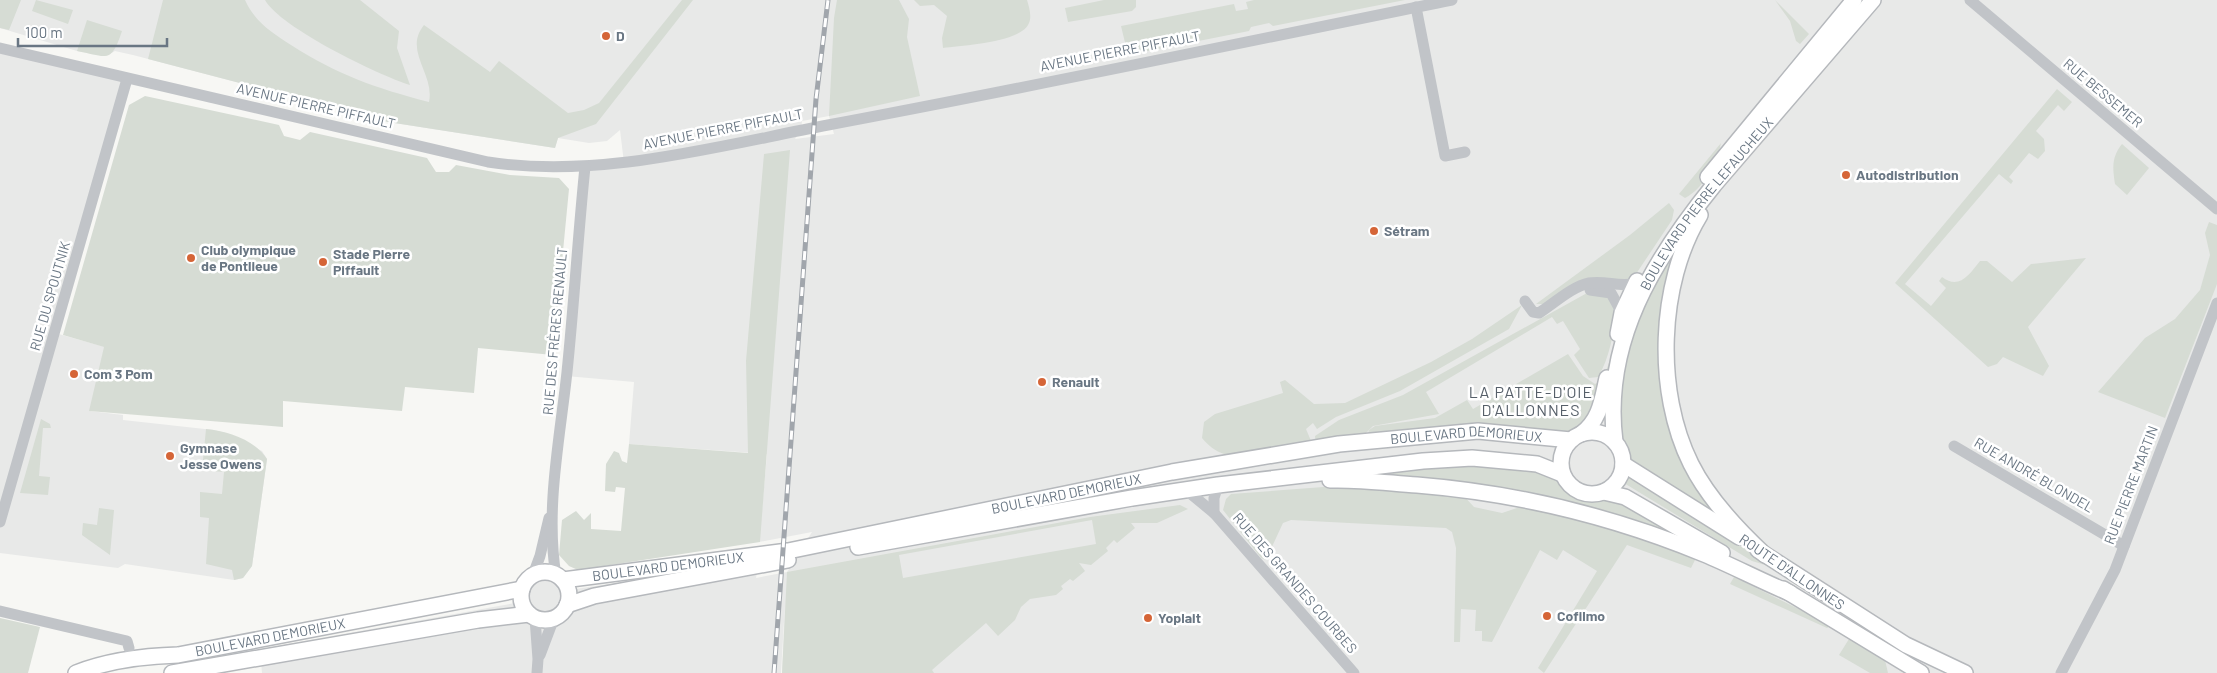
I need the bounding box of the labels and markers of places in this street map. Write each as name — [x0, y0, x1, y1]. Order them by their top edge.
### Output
place label: D — [616, 27, 625, 44]
marker: D — [600, 30, 612, 42]
place label: Autodistribution — [1856, 166, 1959, 183]
marker: Autodistribution — [1840, 169, 1852, 181]
place label: Sétram — [1384, 222, 1430, 239]
marker: Sétram — [1368, 225, 1380, 237]
place label: Club olympique de Pontlieue — [201, 241, 296, 274]
place label: Stade Pierre Piffault — [333, 245, 411, 278]
marker: Club olympique de Pontlieue — [185, 252, 197, 264]
marker: Stade Pierre Piffault — [317, 256, 329, 268]
place label: Com 3 Pom — [84, 365, 153, 382]
marker: Com 3 Pom — [68, 368, 80, 380]
place label: Renault — [1052, 373, 1100, 390]
marker: Renault — [1036, 376, 1048, 388]
place label: Gymnase Jesse Owens — [180, 439, 262, 472]
marker: Gymnase Jesse Owens — [164, 450, 176, 462]
place label: Cofilmo — [1557, 607, 1605, 624]
place label: Yoplait — [1158, 609, 1201, 626]
marker: Cofilmo — [1541, 610, 1553, 622]
marker: Yoplait — [1142, 612, 1154, 624]

